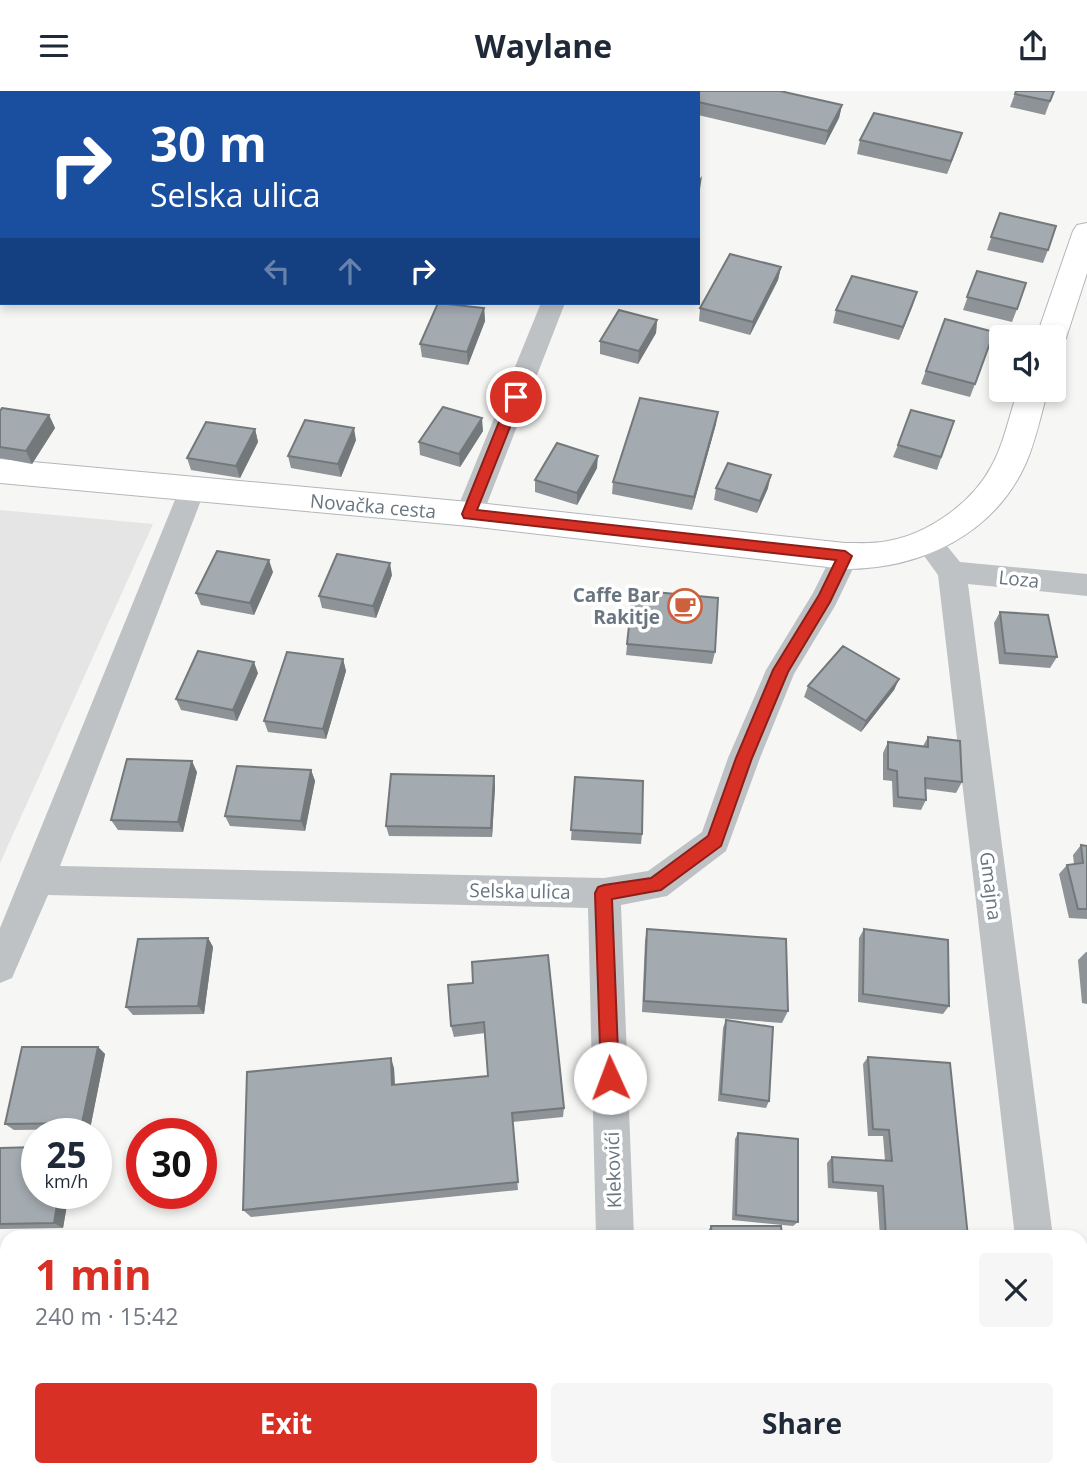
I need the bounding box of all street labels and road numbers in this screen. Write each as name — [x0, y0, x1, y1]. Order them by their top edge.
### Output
street label: Novačka cesta — [309, 488, 437, 524]
street label: Loza — [997, 564, 1041, 594]
street label: Gmajna — [974, 850, 1008, 922]
street label: Selska ulica — [469, 877, 571, 905]
street label: Klekovići — [599, 1131, 627, 1209]

